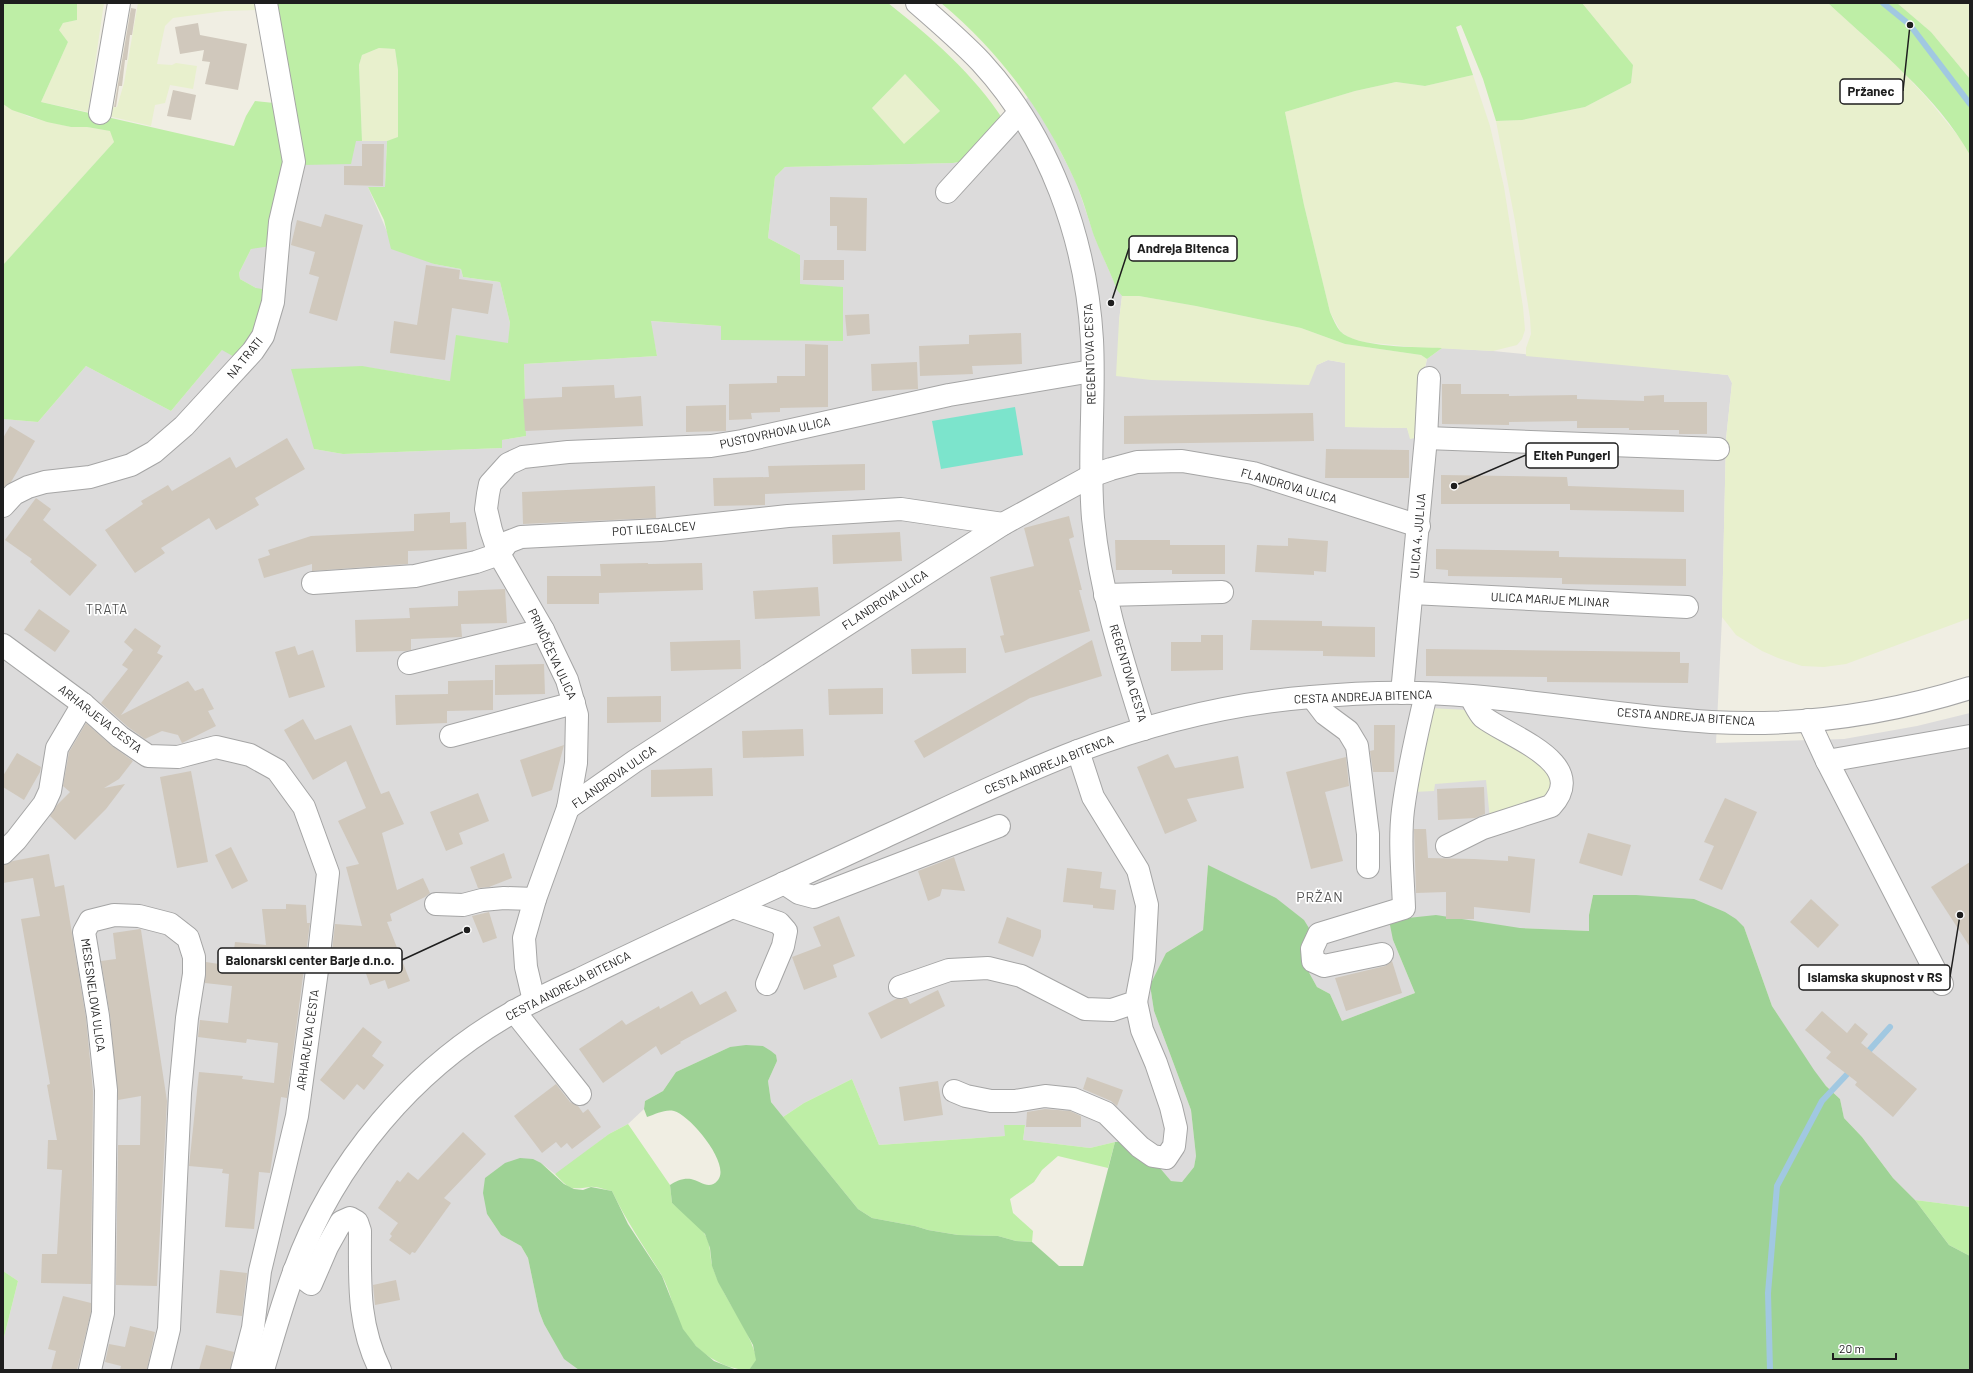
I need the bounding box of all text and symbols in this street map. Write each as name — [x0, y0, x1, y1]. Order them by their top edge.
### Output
callout: Pržanec — [1840, 79, 1903, 104]
text: Pržanec — [1848, 83, 1894, 99]
callout: Andreja Bitenca — [1129, 236, 1237, 261]
text: Andreja Bitenca — [1137, 240, 1229, 256]
street label: REGENTOVA CESTA — [1080, 303, 1098, 405]
street label: NA TRATI — [223, 334, 265, 381]
street label: PUSTOVRHOVA ULICA — [718, 413, 831, 451]
callout: Elteh Pungerl — [1526, 443, 1618, 468]
text: Elteh Pungerl — [1534, 447, 1610, 463]
street label: FLANDROVA ULICA — [1240, 465, 1339, 505]
street label: ULICA 4. JULIJA — [1406, 493, 1428, 579]
street label: POT ILEGALCEV — [612, 518, 696, 538]
street label: FLANDROVA ULICA — [839, 566, 930, 632]
street label: ULICA MARIJE MLINAR — [1490, 589, 1610, 609]
district label: TRATA — [86, 601, 128, 617]
street label: PRINČIČEVA ULICA — [526, 606, 580, 701]
street label: REGENTOVA CESTA — [1107, 622, 1150, 723]
street label: ARHARJEVA CESTA — [56, 681, 145, 755]
street label: CESTA ANDREJA BITENCA — [1294, 687, 1432, 705]
street label: CESTA ANDREJA BITENCA — [1617, 704, 1756, 728]
street label: CESTA ANDREJA BITENCA — [982, 732, 1115, 796]
street label: FLANDROVA ULICA — [569, 742, 658, 810]
district label: PRŽAN — [1296, 888, 1344, 905]
street label: MESESNELOVA ULICA — [79, 937, 109, 1052]
street label: CESTA ANDREJA BITENCA — [503, 947, 632, 1023]
callout: Balonarski center Barje d.n.o. — [218, 948, 402, 973]
text: Balonarski center Barje d.n.o. — [226, 952, 394, 968]
callout: Islamska skupnost v RS — [1799, 965, 1950, 990]
text: Islamska skupnost v RS — [1808, 969, 1943, 985]
street label: ARHARJEVA CESTA — [293, 988, 321, 1091]
scale bar — [1833, 1335, 1896, 1361]
text: 20 m — [1839, 1341, 1865, 1355]

